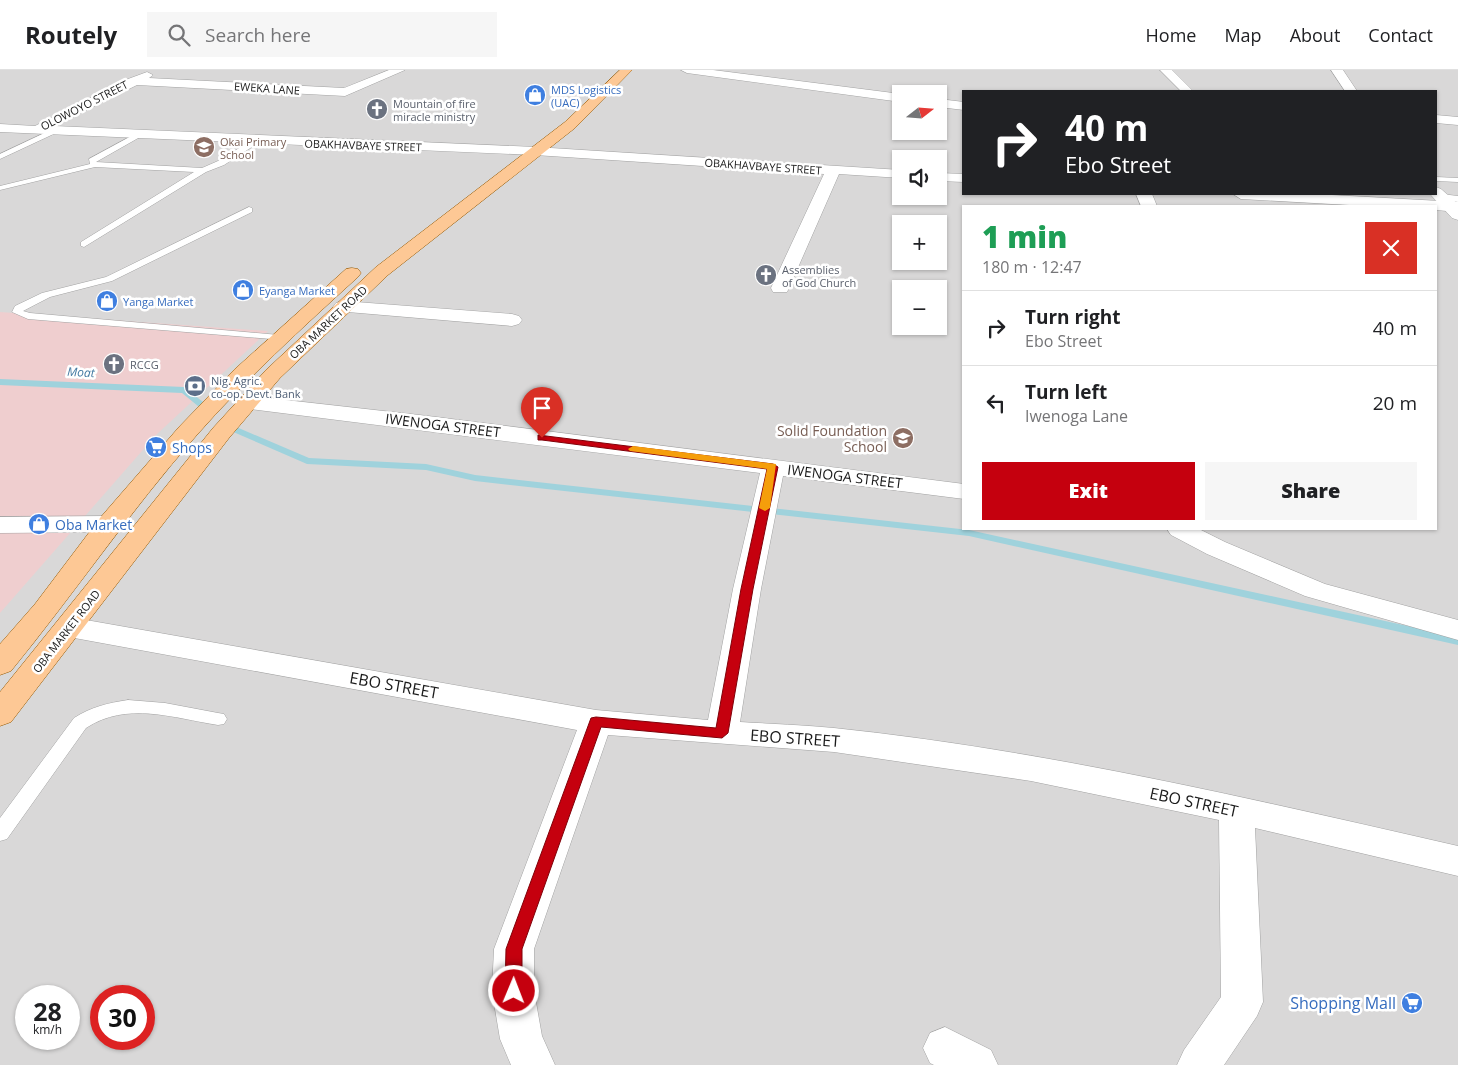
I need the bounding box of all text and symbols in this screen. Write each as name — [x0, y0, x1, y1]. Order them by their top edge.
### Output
search box — [147, 12, 497, 57]
text: Routely — [25, 18, 117, 51]
icon: search — [165, 21, 193, 49]
text: Search here — [205, 22, 311, 48]
text: Home — [1146, 23, 1196, 47]
text: Map — [1224, 23, 1262, 47]
text: About — [1290, 23, 1340, 47]
text: Contact — [1368, 23, 1433, 47]
street label: OLOWOYO STREET — [38, 76, 130, 134]
street label: EWEKA LANE — [234, 78, 300, 98]
place label: MDS Logistics (UAC) — [551, 82, 621, 110]
shop icon: MDS Logistics (UAC) — [523, 83, 547, 107]
north arrow — [892, 85, 948, 140]
map controls — [892, 85, 947, 335]
place label: Mountain of fire miracle ministry — [393, 96, 476, 124]
church icon: Mountain of fire miracle ministry — [365, 97, 389, 121]
text: 40 m — [1065, 104, 1148, 151]
icon: right — [982, 110, 1047, 175]
place label: Okai Primary School — [220, 134, 287, 162]
school or university icon: Okai Primary School — [192, 135, 216, 159]
street label: OBAKHAVBAYE STREET — [304, 135, 422, 155]
text: Ebo Street — [1065, 149, 1171, 179]
button: sound — [892, 150, 947, 205]
street label: OBAKHAVBAYE STREET — [704, 154, 822, 178]
button: + — [892, 215, 947, 270]
text: 1 min — [982, 216, 1067, 257]
button: close — [1365, 222, 1417, 274]
text: 180 m · 12:47 — [982, 256, 1082, 278]
place label: Assemblies of God Church — [782, 262, 856, 290]
church icon: Assemblies of God Church — [754, 263, 778, 287]
shop icon: Eyanga Market — [231, 278, 255, 302]
button: − — [892, 280, 947, 335]
street label: OBA MARKET ROAD — [286, 282, 370, 362]
place label: Eyanga Market — [259, 283, 335, 298]
shop icon: Yanga Market — [95, 289, 119, 313]
place label: Yanga Market — [123, 294, 193, 309]
text: Turn right — [1025, 304, 1120, 330]
icon: right — [982, 314, 1010, 342]
text: 40 m — [1373, 315, 1417, 341]
text: Ebo Street — [1025, 330, 1102, 352]
church icon: RCCG — [102, 352, 126, 376]
place label: RCCG — [130, 357, 159, 372]
water label: Moat — [67, 363, 96, 381]
place label: Nig. Agric. co-op. Devt. Bank — [211, 373, 301, 401]
bank icon: Nig. Agric. co-op. Devt. Bank — [183, 374, 207, 398]
text: Turn left — [1025, 379, 1107, 405]
pin — [521, 387, 563, 438]
icon: left — [982, 389, 1010, 417]
text: 20 m — [1373, 390, 1417, 416]
icon: arrive — [528, 394, 556, 422]
text: Iwenoga Lane — [1025, 405, 1128, 427]
street label: IWENOGA STREET — [384, 409, 502, 442]
place label: Solid Foundation School — [777, 421, 887, 456]
school or university icon: Solid Foundation School — [891, 426, 915, 450]
supermarket icon: Shops — [144, 435, 168, 459]
place label: Shops — [172, 438, 212, 457]
street label: IWENOGA STREET — [786, 460, 904, 493]
button: Exit — [982, 462, 1195, 520]
button: Share — [1205, 462, 1417, 520]
shop icon: Oba Market — [27, 512, 51, 536]
place label: Oba Market — [55, 515, 132, 534]
street label: OBA MARKET ROAD — [29, 587, 103, 675]
street label: EBO STREET — [348, 666, 440, 704]
street label: EBO STREET — [749, 724, 841, 752]
street label: EBO STREET — [1148, 782, 1240, 822]
position arrow — [487, 964, 539, 1016]
speed limit sign: 30 — [90, 985, 155, 1050]
supermarket icon: Shopping Mall — [1400, 991, 1424, 1015]
place label: Shopping Mall — [1290, 992, 1396, 1014]
text: 28 — [33, 994, 62, 1028]
text: km/h — [33, 1021, 62, 1038]

